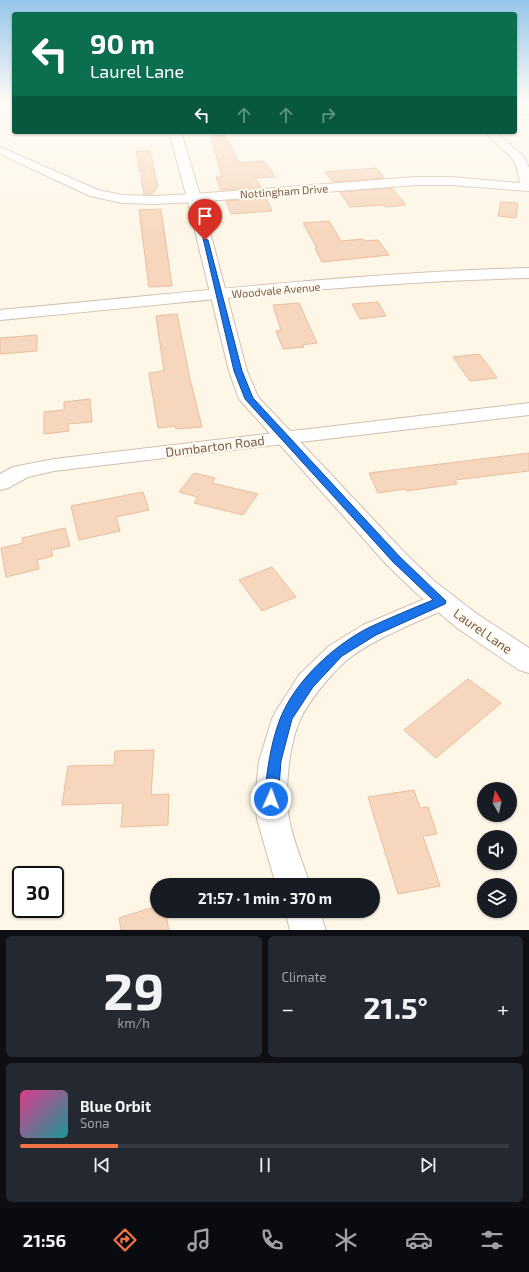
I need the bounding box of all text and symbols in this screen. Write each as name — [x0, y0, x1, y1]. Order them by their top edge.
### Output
text: 90 m — [90, 26, 155, 60]
icon: left — [24, 28, 76, 80]
text: Laurel Lane — [90, 60, 184, 82]
icon: left — [191, 104, 213, 126]
icon: ahead — [233, 104, 255, 126]
icon: ahead — [275, 104, 297, 126]
icon: right — [317, 104, 339, 126]
street label: Nottingham Drive — [240, 181, 329, 201]
pin — [188, 199, 222, 240]
icon: arrive — [194, 205, 216, 227]
street label: Woodvale Avenue — [231, 280, 321, 300]
street label: Dumbarton Road — [164, 432, 266, 460]
street label: Laurel Lane — [451, 605, 515, 657]
position arrow — [250, 778, 292, 820]
north arrow — [477, 782, 517, 822]
map controls — [477, 782, 517, 918]
button: sound — [477, 830, 517, 870]
speed limit sign: 30 — [12, 866, 64, 918]
button: layers — [477, 878, 517, 918]
text: 21:57 · 1 min · 370 m — [198, 889, 332, 907]
text: 29 — [103, 958, 164, 1020]
text: Climate — [282, 969, 326, 985]
text: 21.5° — [363, 989, 428, 1025]
text: − — [282, 995, 294, 1021]
text: + — [497, 995, 509, 1021]
text: km/h — [118, 1015, 150, 1031]
text: Blue Orbit — [80, 1097, 151, 1115]
text: Sona — [80, 1115, 109, 1131]
icon: previous — [91, 1154, 113, 1176]
icon: pause — [254, 1154, 276, 1176]
icon: next — [417, 1154, 439, 1176]
icon: directions — [111, 1226, 139, 1254]
icon: music — [185, 1226, 213, 1254]
icon: phone — [258, 1226, 286, 1254]
icon: climate — [332, 1226, 360, 1254]
icon: car — [405, 1226, 433, 1254]
icon: filters — [478, 1226, 506, 1254]
text: 21:56 — [23, 1229, 66, 1251]

